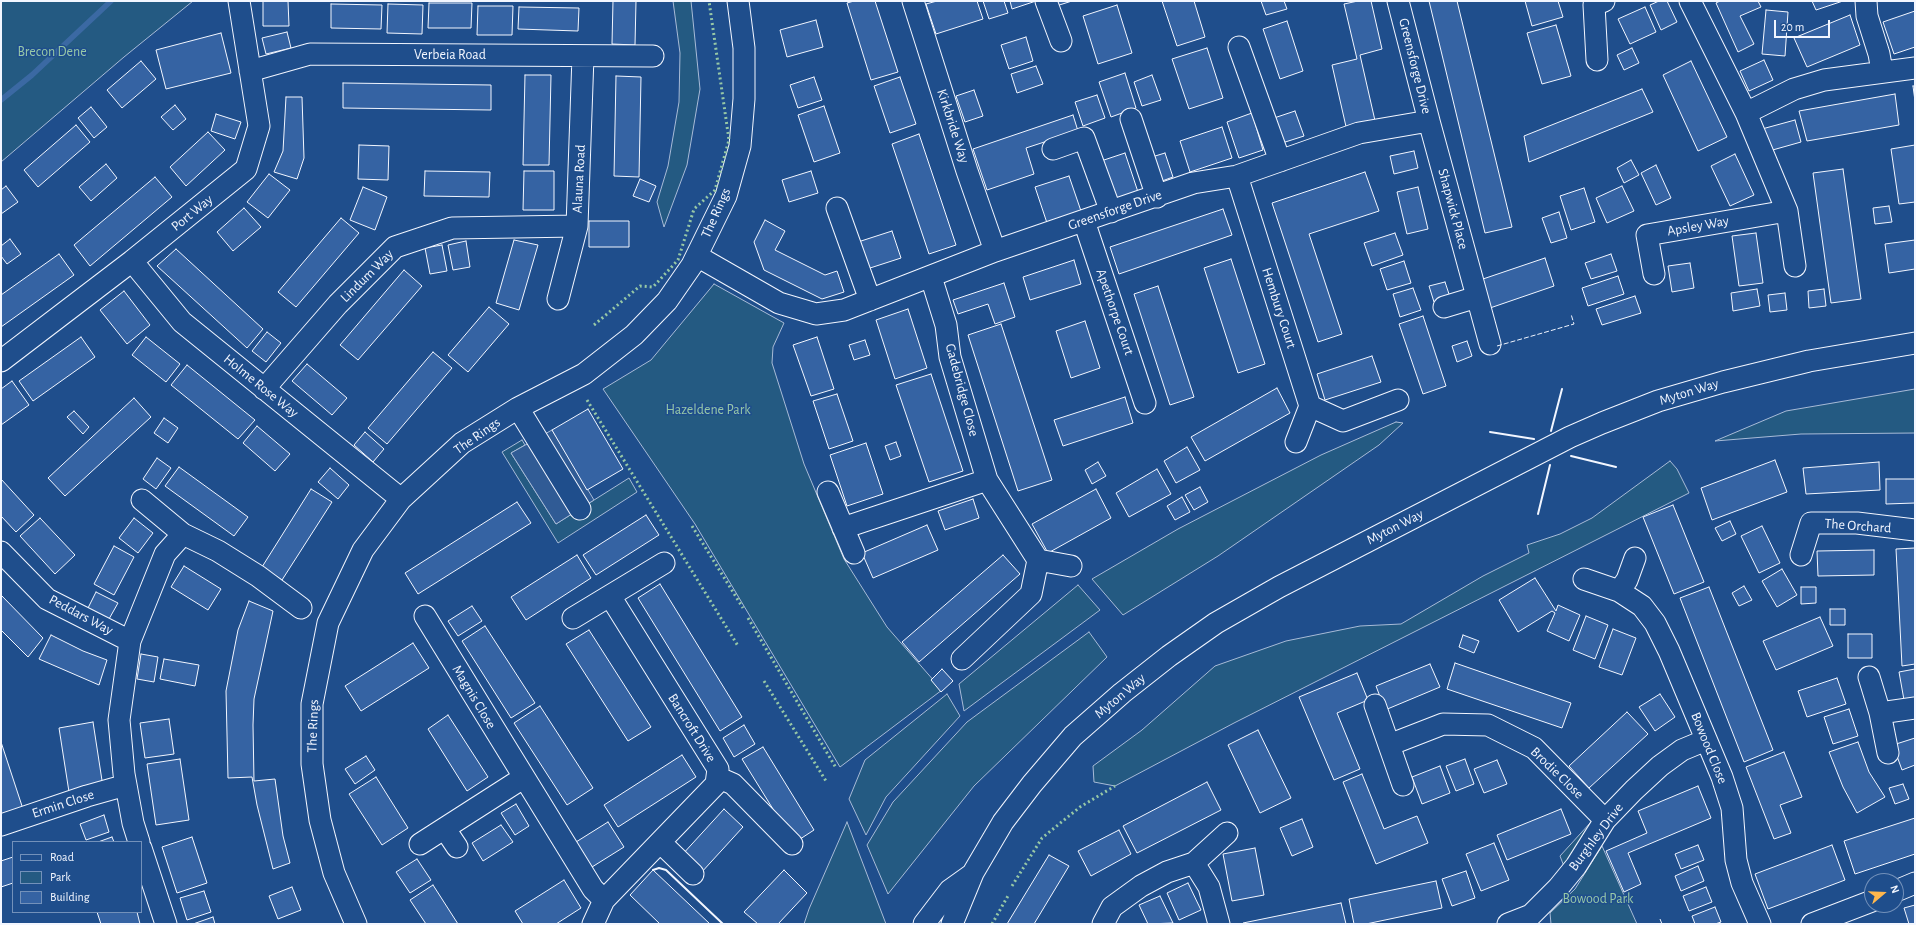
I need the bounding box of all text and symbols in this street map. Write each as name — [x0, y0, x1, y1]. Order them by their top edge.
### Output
scale bar — [1776, 12, 1832, 38]
street label: Greensforge Drive — [1395, 16, 1435, 116]
text: 20 m — [1781, 21, 1804, 33]
park label: Brecon Dene — [17, 44, 87, 60]
street label: Verbeia Road — [414, 47, 486, 63]
street label: Kirkbride Way — [933, 87, 973, 165]
street label: Alauna Road — [569, 144, 589, 214]
street label: Shapwick Place — [1434, 167, 1472, 251]
street label: The Rings — [698, 185, 734, 241]
street label: Greensforge Drive — [1066, 186, 1164, 234]
street label: Port Way — [168, 191, 216, 235]
street label: Apsley Way — [1666, 212, 1730, 240]
street label: Lindum Way — [337, 246, 397, 306]
street label: Hembury Court — [1258, 265, 1300, 351]
street label: Apethorpe Court — [1092, 267, 1138, 357]
street label: Gadebridge Close — [942, 342, 982, 438]
street label: Holme Rose Way — [220, 351, 302, 421]
street label: Myton Way — [1657, 375, 1721, 409]
park label: Hazeldene Park — [665, 402, 751, 418]
street label: The Rings — [450, 414, 504, 458]
street label: Myton Way — [1364, 506, 1426, 548]
street label: The Orchard — [1824, 515, 1892, 537]
street label: Peddars Way — [46, 591, 116, 639]
street label: Magnis Close — [448, 662, 500, 732]
street label: Myton Way — [1091, 670, 1149, 722]
street label: Bancroft Drive — [664, 691, 720, 765]
street label: The Rings — [304, 699, 322, 753]
street label: Bowood Close — [1687, 710, 1731, 786]
street label: Brodie Close — [1527, 744, 1587, 802]
street label: Ermin Close — [30, 786, 96, 822]
street label: Burghley Drive — [1565, 800, 1627, 874]
legend — [12, 841, 142, 913]
text: Road — [50, 851, 74, 863]
text: Park — [50, 871, 71, 883]
north arrow — [1864, 873, 1904, 913]
text: N — [1888, 884, 1901, 895]
text: Building — [50, 891, 90, 903]
park label: Bowood Park — [1563, 891, 1633, 907]

